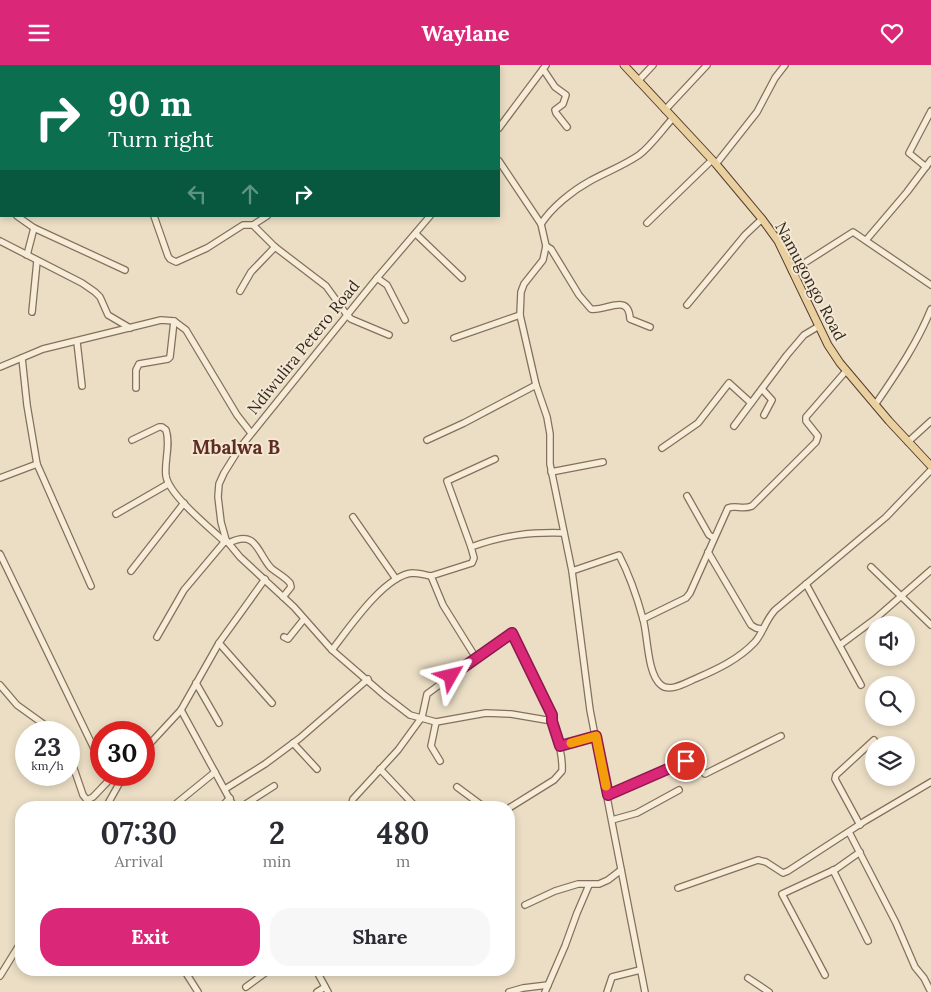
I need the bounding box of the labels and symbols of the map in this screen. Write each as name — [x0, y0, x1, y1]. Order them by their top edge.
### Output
street label: Namugongo Road — [771, 218, 851, 344]
street label: Ndiwulira Petero Road — [243, 275, 364, 418]
district label: Mbalwa B — [192, 435, 280, 459]
position arrow — [424, 649, 476, 701]
speed limit sign: 30 — [90, 721, 155, 786]
pin — [665, 740, 707, 782]

